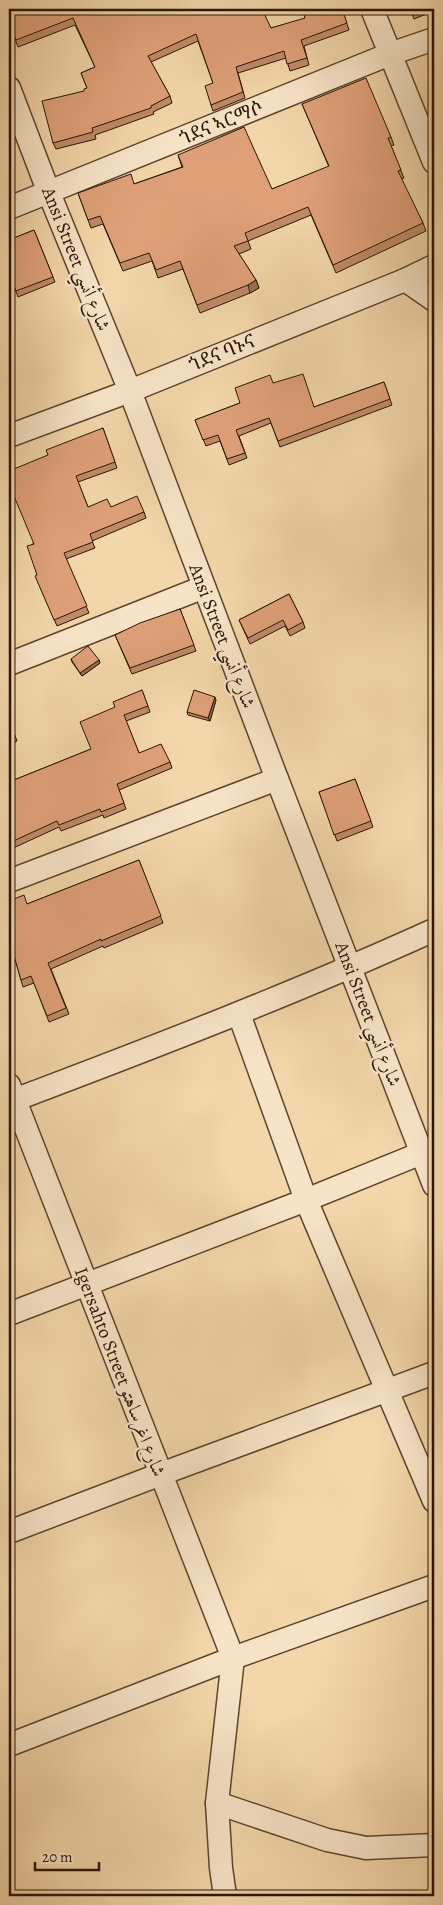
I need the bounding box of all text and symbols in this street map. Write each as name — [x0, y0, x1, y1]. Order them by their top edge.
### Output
street label: ጎደና ኣርማሶ — [175, 94, 267, 152]
street label: Ansi Street شارع أنسي — [31, 182, 117, 336]
street label: ጎደና ባኑና — [185, 328, 259, 378]
street label: Ansi Street شارع أنسي — [178, 559, 262, 714]
street label: Ansi Street شارع أنسي — [324, 937, 408, 1092]
street label: Igersahto Street شارع اغرساهتو — [66, 1264, 172, 1481]
scale bar — [35, 1840, 99, 1872]
text: 20 m — [42, 1847, 73, 1867]

